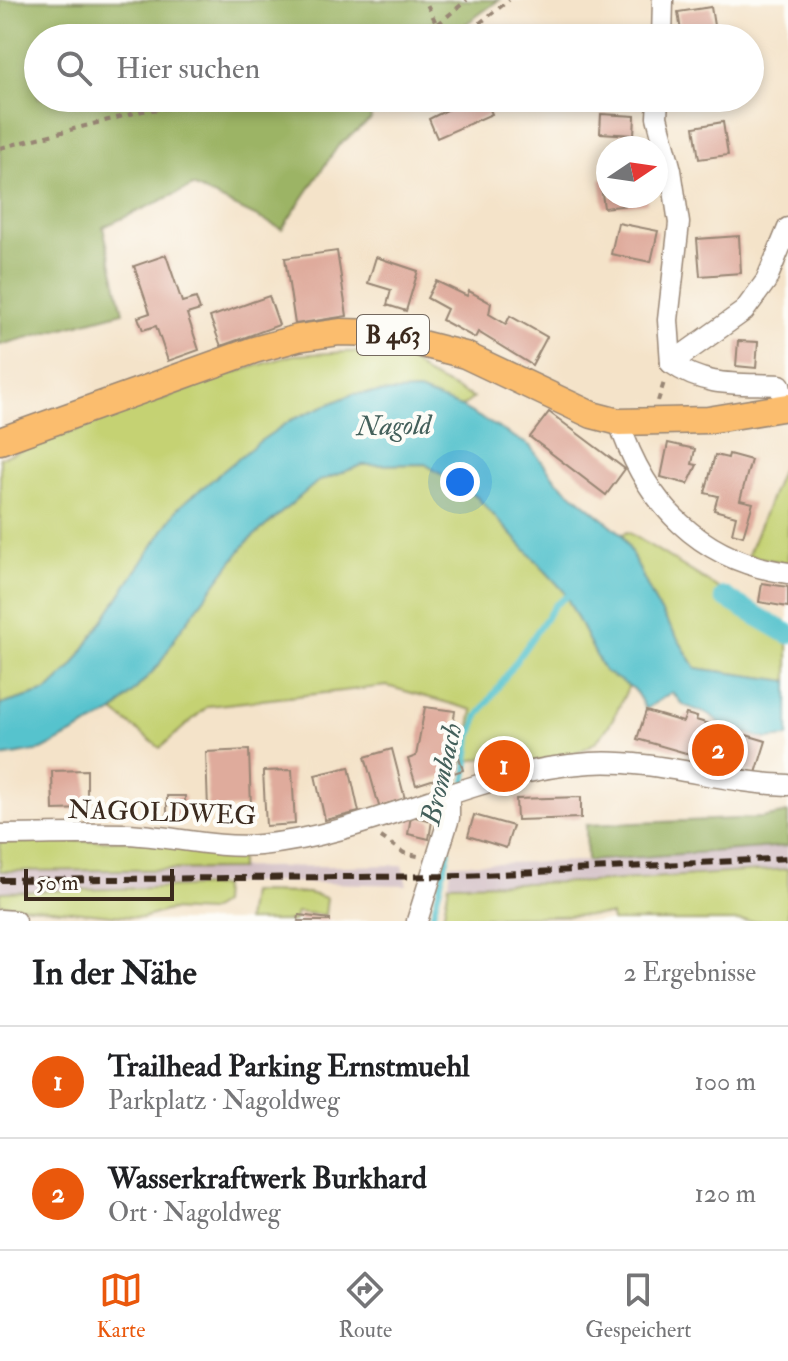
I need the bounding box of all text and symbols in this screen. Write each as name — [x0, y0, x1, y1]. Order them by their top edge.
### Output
search box — [24, 24, 764, 112]
icon: search — [52, 46, 96, 90]
text: Hier suchen — [116, 50, 260, 87]
north arrow — [596, 136, 668, 208]
road number: B 463 — [357, 315, 429, 355]
water label: Nagold — [354, 408, 434, 444]
your location — [440, 462, 480, 502]
water label: Brombach — [413, 720, 471, 830]
pin: 2 — [692, 720, 744, 780]
pin: 1 — [478, 736, 530, 796]
street label: NAGOLDWEG — [67, 794, 257, 832]
scale bar — [24, 865, 174, 901]
text: 50 m — [36, 869, 78, 897]
text: In der Nähe — [32, 952, 197, 995]
text: 2 Ergebnisse — [624, 957, 756, 989]
text: Trailhead Parking Ernstmuehl — [108, 1048, 470, 1085]
text: 1 — [53, 1066, 63, 1098]
text: 100 m — [695, 1066, 756, 1098]
text: Parkplatz · Nagoldweg — [108, 1085, 340, 1117]
text: Wasserkraftwerk Burkhard — [108, 1160, 427, 1197]
text: 2 — [51, 1178, 65, 1210]
text: 120 m — [695, 1178, 756, 1210]
text: Ort · Nagoldweg — [108, 1197, 281, 1229]
tab: Karte — [97, 1268, 145, 1344]
tab: Route — [338, 1268, 392, 1344]
tab: Gespeichert — [585, 1268, 691, 1344]

